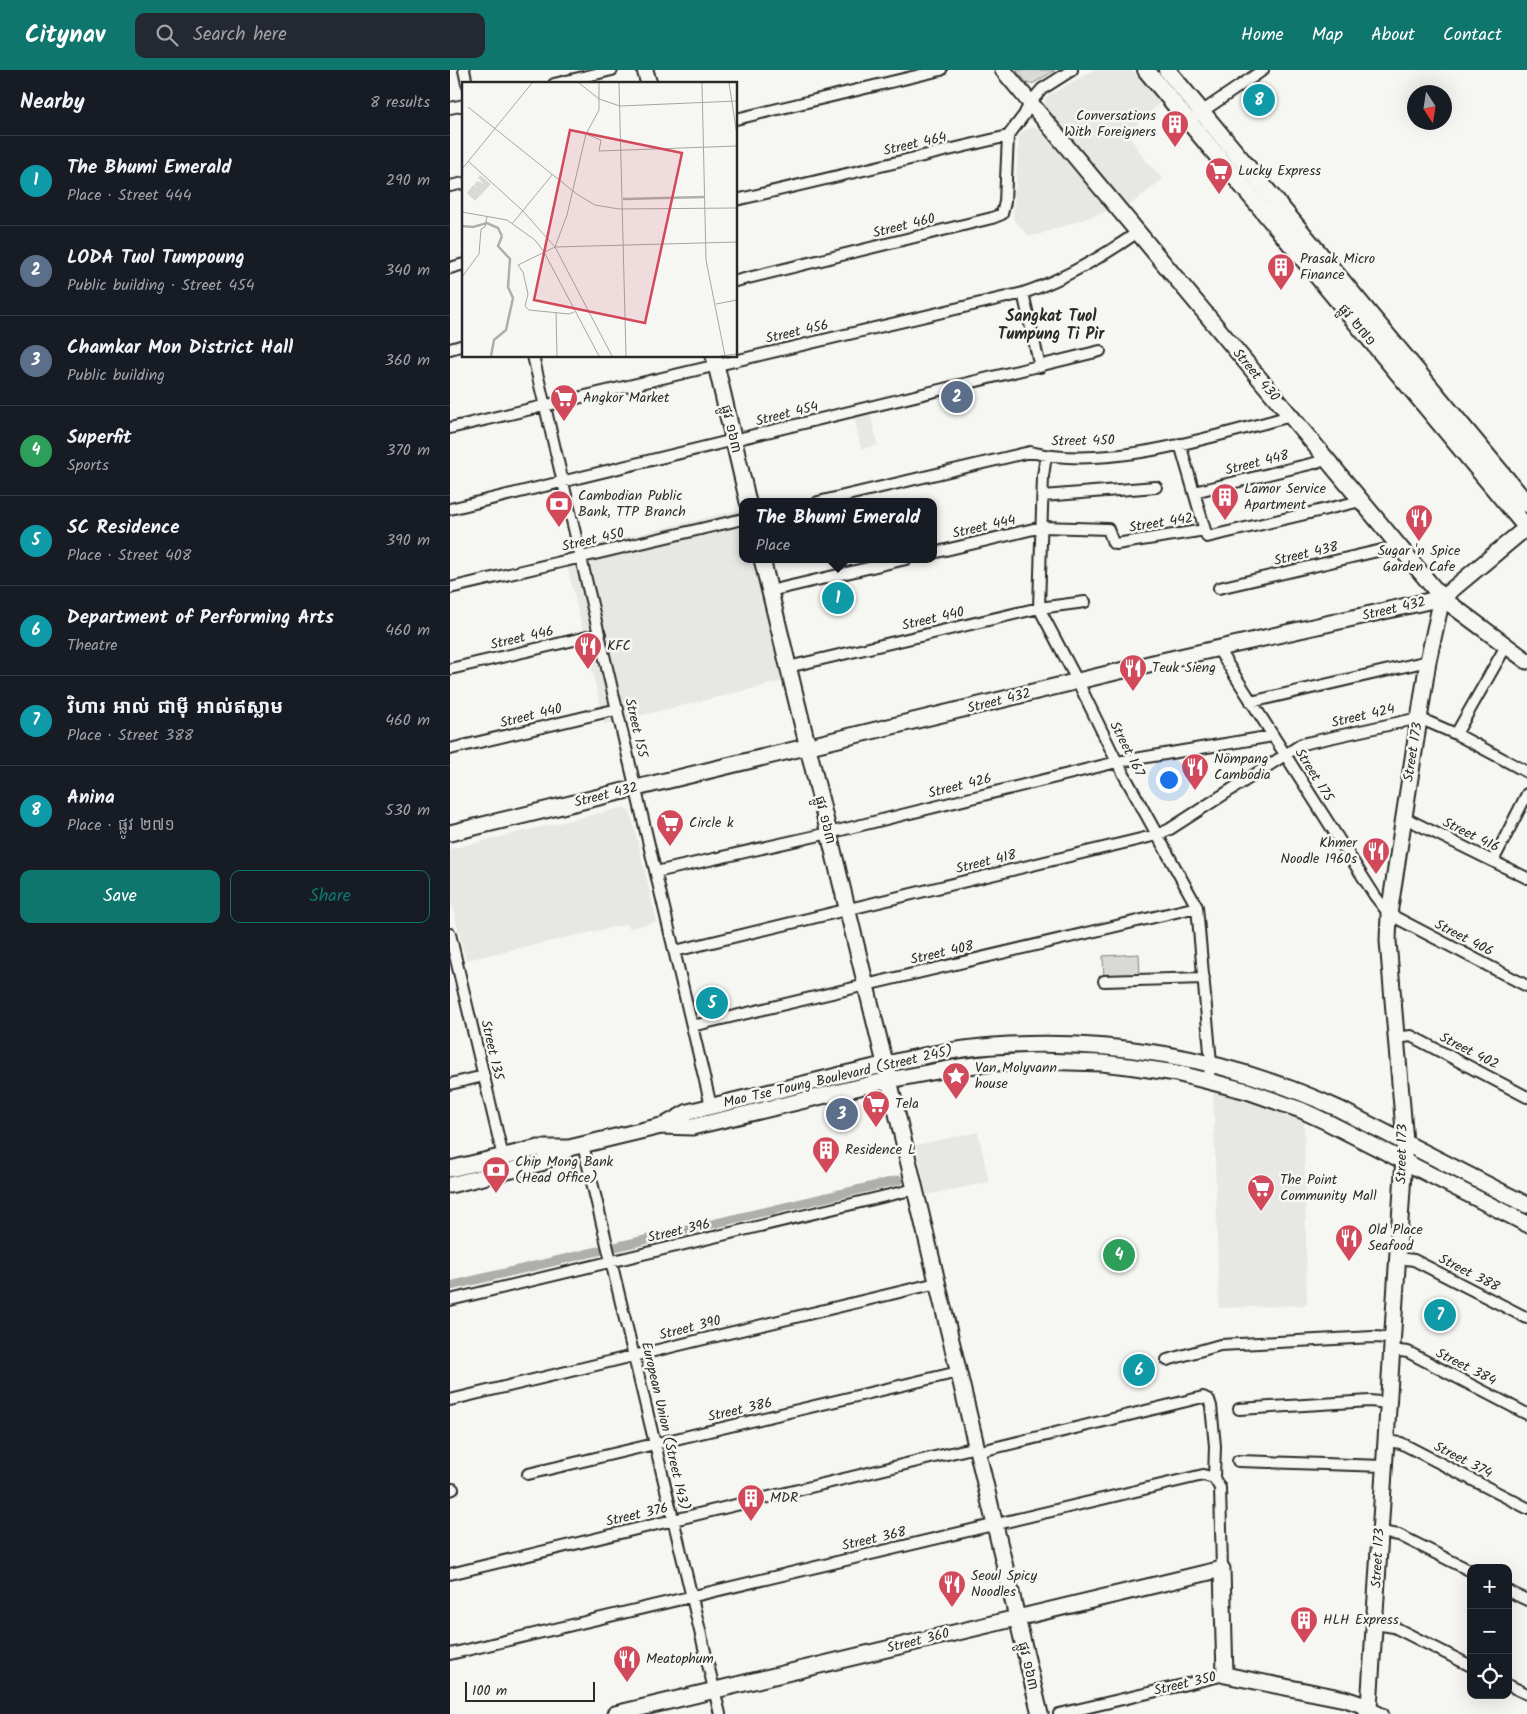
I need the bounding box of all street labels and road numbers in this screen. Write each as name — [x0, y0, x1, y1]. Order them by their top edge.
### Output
street label: Street 464 — [881, 126, 949, 162]
street label: Street 460 — [870, 208, 938, 244]
street label: ផ្លូវ ២៧១ — [1333, 299, 1381, 351]
street label: Street 456 — [763, 314, 831, 350]
street label: Street 430 — [1227, 343, 1285, 407]
street label: Street 454 — [753, 396, 821, 432]
street label: ផ្លូវ ១៦៣ — [715, 403, 747, 455]
street label: Street 450 — [1051, 429, 1115, 453]
street label: Street 448 — [1223, 444, 1292, 482]
street label: Street 442 — [1127, 507, 1195, 539]
street label: Street 444 — [950, 509, 1018, 545]
street label: Street 450 — [560, 522, 626, 558]
street label: Street 438 — [1272, 536, 1341, 572]
street label: Street 432 — [1360, 591, 1428, 627]
street label: Street 440 — [900, 601, 966, 637]
street label: Street 446 — [488, 620, 556, 656]
street label: Street 432 — [965, 682, 1033, 720]
street label: Street 155 — [618, 696, 654, 761]
street label: Street 440 — [498, 698, 564, 734]
street label: Street 424 — [1329, 698, 1397, 734]
street label: Street 167 — [1104, 717, 1151, 781]
street label: Street 173 — [1397, 721, 1429, 783]
street label: Street 175 — [1289, 744, 1340, 807]
street label: Street 426 — [926, 767, 994, 805]
street label: Street 432 — [572, 776, 640, 814]
street label: ផ្លូវ ១៦៣ — [808, 794, 842, 846]
street label: Street 416 — [1439, 812, 1503, 858]
street label: Street 418 — [953, 844, 1019, 880]
street label: Street 406 — [1431, 914, 1497, 962]
street label: Street 408 — [908, 935, 976, 971]
street label: Street 135 — [474, 1018, 510, 1084]
street label: Street 402 — [1436, 1027, 1502, 1075]
street label: Mao Tse Toung Boulevard (Street 245) — [721, 1040, 955, 1114]
street label: Street 173 — [1390, 1124, 1414, 1184]
street label: Street 396 — [645, 1213, 713, 1249]
street label: Street 388 — [1435, 1248, 1504, 1298]
street label: Street 390 — [657, 1310, 723, 1346]
street label: European Union (Street 143) — [635, 1340, 695, 1512]
street label: Street 384 — [1432, 1342, 1500, 1392]
street label: Street 386 — [706, 1392, 774, 1428]
street label: Street 374 — [1430, 1436, 1496, 1484]
street label: Street 376 — [604, 1497, 670, 1533]
street label: Street 368 — [840, 1521, 909, 1557]
street label: Street 173 — [1365, 1527, 1391, 1589]
street label: Street 360 — [884, 1623, 952, 1659]
street label: ផ្លូវ ១៦៣ — [1012, 1640, 1044, 1692]
street label: Street 350 — [1152, 1666, 1218, 1702]

